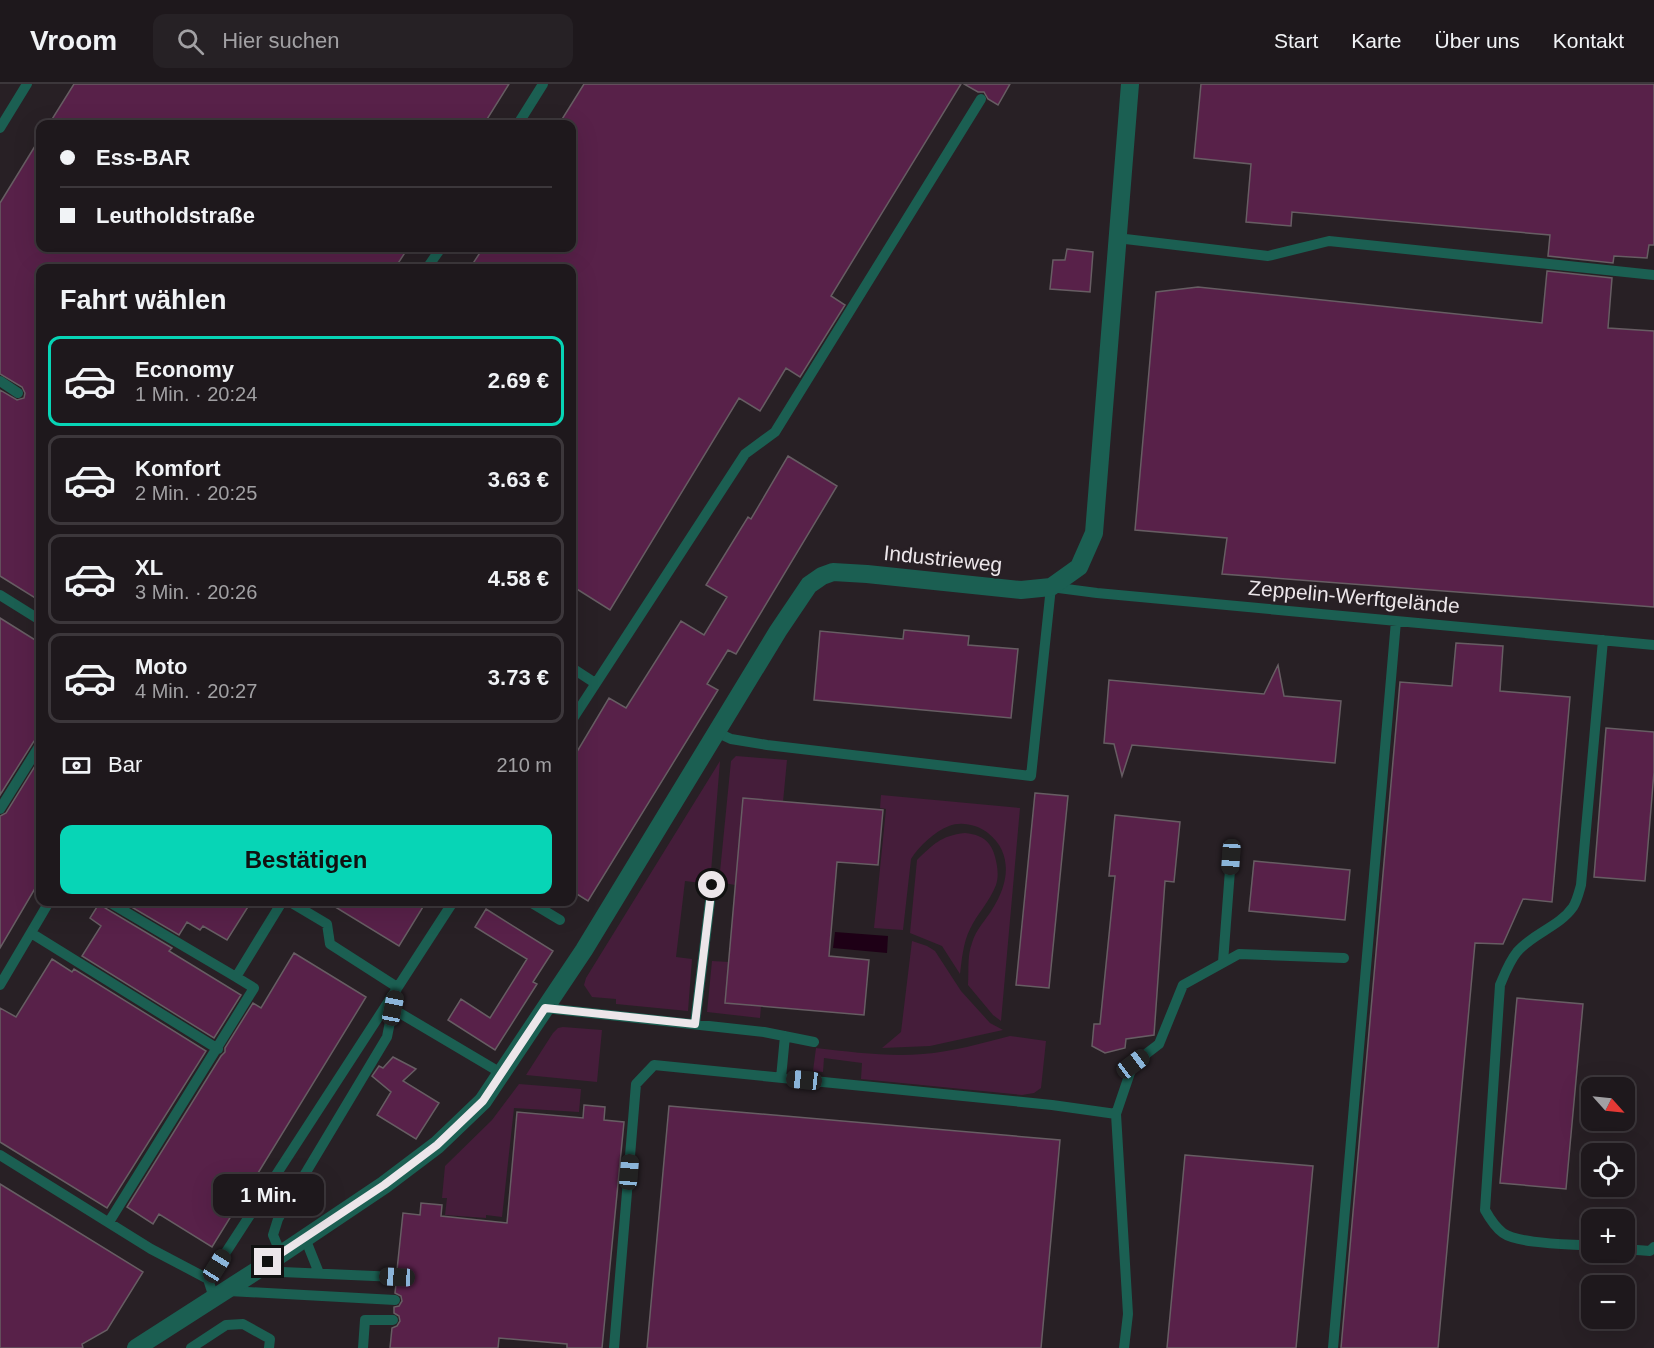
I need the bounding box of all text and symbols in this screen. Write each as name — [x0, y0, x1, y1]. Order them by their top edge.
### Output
search box — [153, 14, 573, 68]
text: Vroom — [30, 25, 117, 56]
icon: search — [174, 25, 207, 58]
text: Hier suchen — [222, 28, 340, 53]
text: Start — [1274, 29, 1318, 52]
text: Karte — [1351, 29, 1402, 52]
text: Über uns — [1435, 29, 1520, 52]
text: Kontakt — [1553, 29, 1624, 52]
text: Ess-BAR — [96, 145, 190, 170]
text: Leutholdstraße — [96, 203, 255, 228]
text: Fahrt wählen — [60, 285, 227, 315]
icon: car — [63, 354, 117, 408]
text: Economy — [135, 357, 234, 382]
text: 2.69 € — [488, 368, 549, 393]
text: 1 Min. · 20:24 — [135, 383, 257, 405]
icon: car — [63, 453, 117, 507]
text: Komfort — [135, 456, 221, 481]
text: 3.63 € — [488, 467, 549, 492]
text: 2 Min. · 20:25 — [135, 482, 257, 504]
street label: Industrieweg — [883, 541, 1003, 576]
icon: car — [63, 552, 117, 606]
text: XL — [135, 555, 163, 580]
text: 4.58 € — [488, 566, 549, 591]
street label: Zeppelin-Werftgelände — [1247, 576, 1461, 617]
text: 3 Min. · 20:26 — [135, 581, 257, 603]
icon: car — [63, 651, 117, 705]
text: Moto — [135, 654, 188, 679]
text: 3.73 € — [488, 665, 549, 690]
text: 4 Min. · 20:27 — [135, 680, 257, 702]
icon: cash — [60, 749, 93, 782]
text: Bar — [108, 752, 142, 777]
text: 210 m — [496, 754, 552, 776]
button: Bestätigen — [60, 825, 552, 894]
car — [1221, 838, 1241, 876]
route start — [698, 871, 725, 898]
car — [381, 989, 405, 1027]
car — [1113, 1046, 1153, 1082]
car — [785, 1069, 823, 1091]
north arrow — [1581, 1077, 1635, 1131]
map controls — [1581, 1077, 1635, 1329]
button: locate — [1581, 1143, 1635, 1197]
car — [618, 1153, 640, 1191]
callout: 1 Min. — [212, 1175, 324, 1217]
text: 1 Min. — [240, 1184, 297, 1206]
button: + — [1581, 1209, 1635, 1263]
car — [200, 1246, 234, 1286]
route end — [254, 1248, 281, 1275]
car — [379, 1267, 415, 1287]
button: − — [1581, 1275, 1635, 1329]

